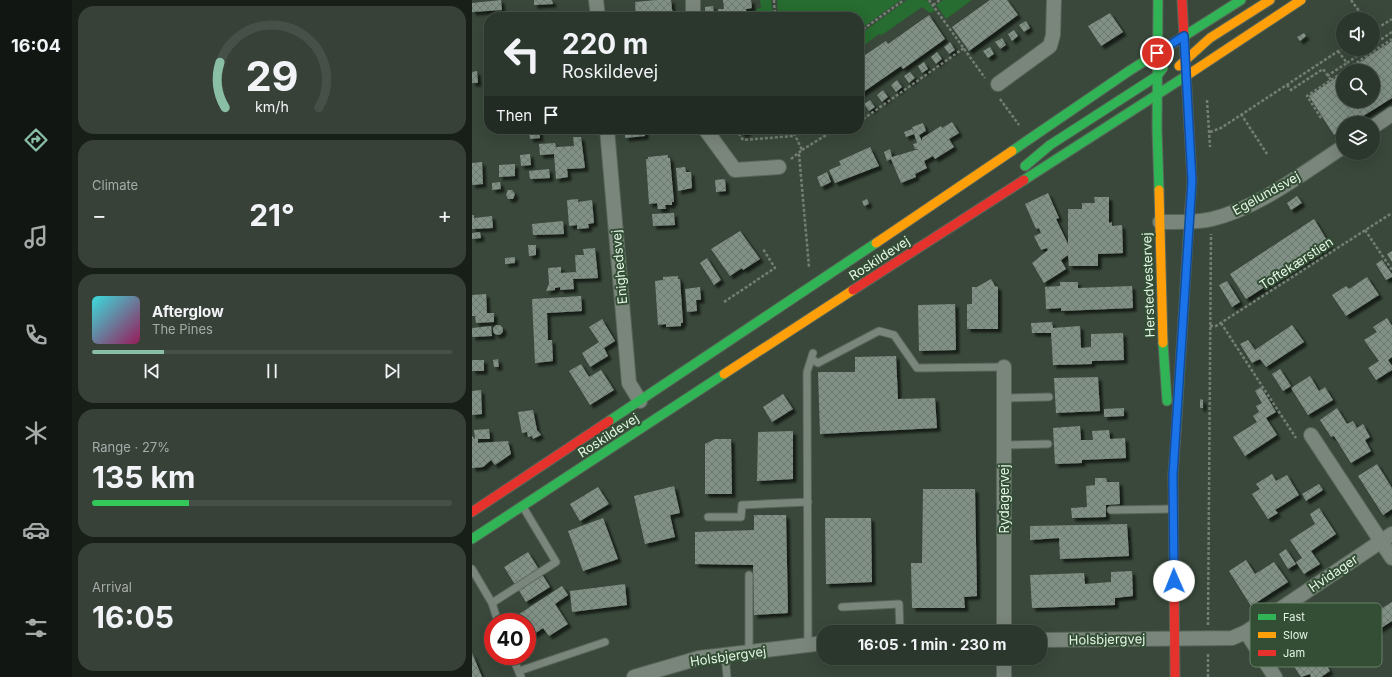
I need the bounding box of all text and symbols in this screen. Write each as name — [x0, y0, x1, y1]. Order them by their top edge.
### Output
map controls — [1336, 12, 1380, 160]
button: sound — [1336, 12, 1380, 56]
text: 220 m — [562, 27, 648, 61]
icon: left — [496, 28, 548, 80]
text: 16:04 — [11, 35, 61, 56]
pin — [1140, 36, 1174, 70]
icon: arrive — [1146, 42, 1168, 64]
text: 29 — [245, 51, 299, 101]
text: Roskildevej — [562, 61, 658, 82]
button: search — [1336, 64, 1380, 108]
text: km/h — [255, 98, 289, 115]
icon: arrive — [540, 104, 562, 126]
text: Then — [496, 106, 532, 125]
button: layers — [1336, 116, 1380, 160]
icon: directions — [22, 126, 50, 154]
street label: Egelundsvej — [1230, 168, 1302, 218]
text: Climate — [92, 177, 138, 193]
text: 21° — [249, 197, 295, 233]
text: − — [92, 202, 107, 228]
text: + — [437, 202, 452, 228]
icon: music — [22, 223, 50, 251]
street label: Enighedsvej — [608, 229, 630, 305]
street label: Roskildevej — [846, 232, 912, 284]
street label: Herstedvestervej — [1138, 232, 1158, 338]
street label: Toftekærstien — [1256, 233, 1336, 293]
text: Afterglow — [152, 302, 224, 321]
icon: phone — [22, 321, 50, 349]
text: The Pines — [152, 321, 213, 337]
icon: previous — [141, 360, 163, 382]
icon: pause — [261, 360, 283, 382]
icon: next — [381, 360, 403, 382]
street label: Roskildevej — [575, 409, 641, 461]
icon: climate — [22, 419, 50, 447]
text: Range · 27% — [92, 439, 170, 455]
text: 135 km — [92, 459, 195, 495]
street label: Rydagervej — [996, 464, 1012, 534]
icon: car — [22, 516, 50, 544]
street label: Hvidager — [1305, 551, 1361, 595]
position arrow — [1153, 560, 1195, 602]
text: Arrival — [92, 579, 132, 595]
text: 16:05 — [92, 599, 174, 635]
legend — [1250, 603, 1382, 667]
text: Fast — [1283, 610, 1305, 624]
speed limit sign: 40 — [484, 613, 536, 665]
icon: filters — [22, 614, 50, 642]
text: Slow — [1283, 628, 1308, 642]
street label: Holsbjergvej — [1069, 630, 1145, 648]
text: 16:05 · 1 min · 230 m — [858, 635, 1006, 654]
street label: Holsbjergvej — [689, 643, 767, 669]
text: Jam — [1283, 646, 1305, 660]

